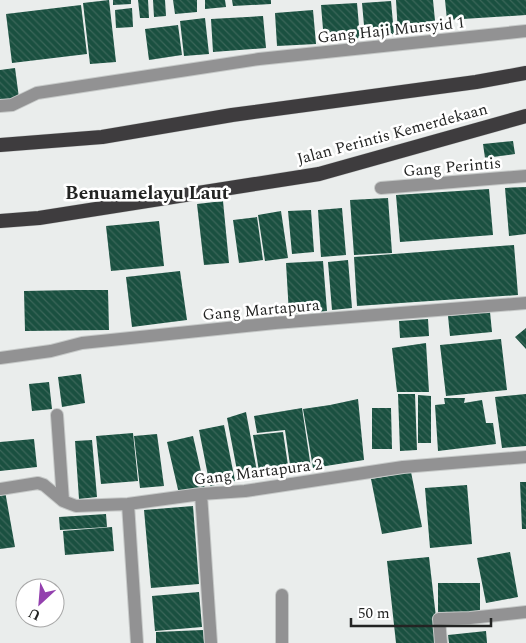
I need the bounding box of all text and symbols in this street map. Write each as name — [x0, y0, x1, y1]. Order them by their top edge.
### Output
street label: Gang Haji Mursyid 1 — [316, 10, 466, 50]
street label: Jalan Perintis Kemerdekaan — [294, 97, 490, 171]
street label: Gang Perintis — [402, 151, 502, 183]
district label: Benuamelayu Laut — [65, 179, 229, 208]
street label: Gang Martapura — [202, 293, 321, 327]
street label: Gang Martapura 2 — [192, 452, 324, 492]
north arrow — [15, 578, 65, 628]
scale bar — [351, 596, 491, 628]
text: U — [24, 602, 44, 626]
text: 50 m — [358, 602, 390, 625]

